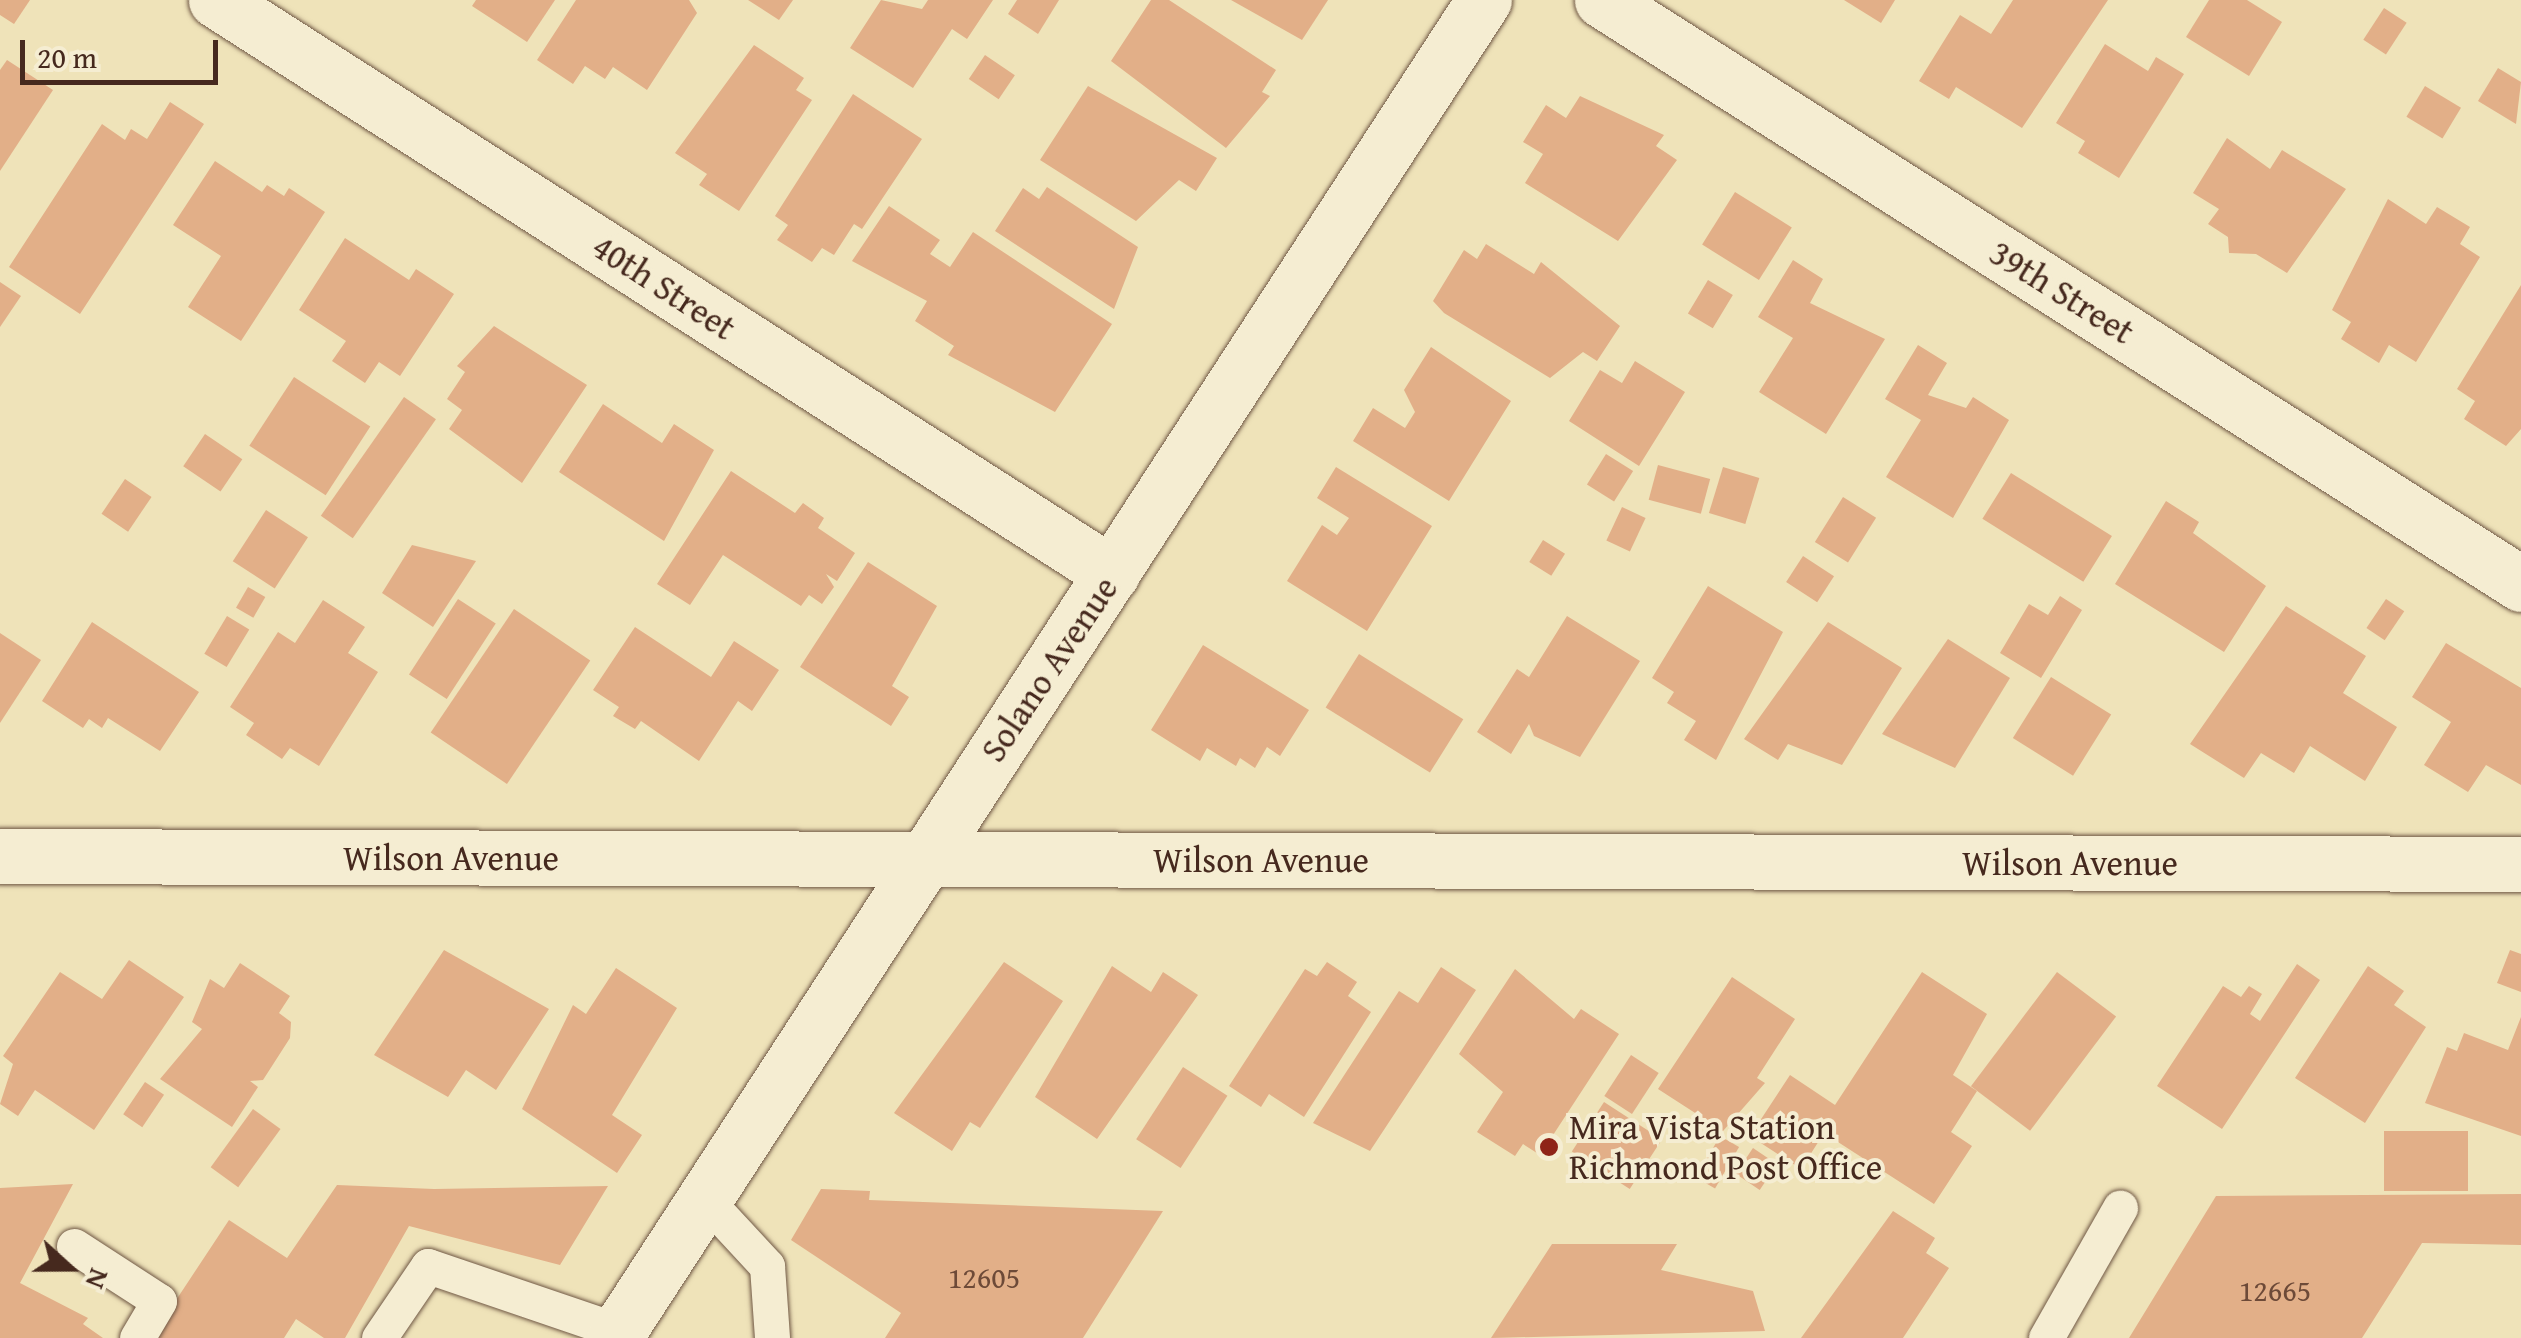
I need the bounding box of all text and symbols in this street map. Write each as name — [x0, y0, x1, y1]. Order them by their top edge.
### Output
scale bar — [25, 20, 222, 82]
text: 20 m — [37, 35, 97, 79]
street label: 40th Street — [585, 225, 743, 349]
street label: 39th Street — [1982, 231, 2142, 353]
street label: Solano Avenue — [972, 569, 1126, 769]
street label: Wilson Avenue — [343, 837, 559, 879]
street label: Wilson Avenue — [1153, 839, 1369, 881]
street label: Wilson Avenue — [1962, 842, 2178, 884]
place label: Mira Vista Station Richmond Post Office — [1569, 1106, 1882, 1188]
marker: Mira Vista Station Richmond Post Office — [1538, 1136, 1560, 1158]
north arrow — [20, 1218, 120, 1318]
house number: 12605 — [948, 1259, 1020, 1295]
text: N — [76, 1263, 121, 1295]
house number: 12665 — [2239, 1272, 2311, 1308]

